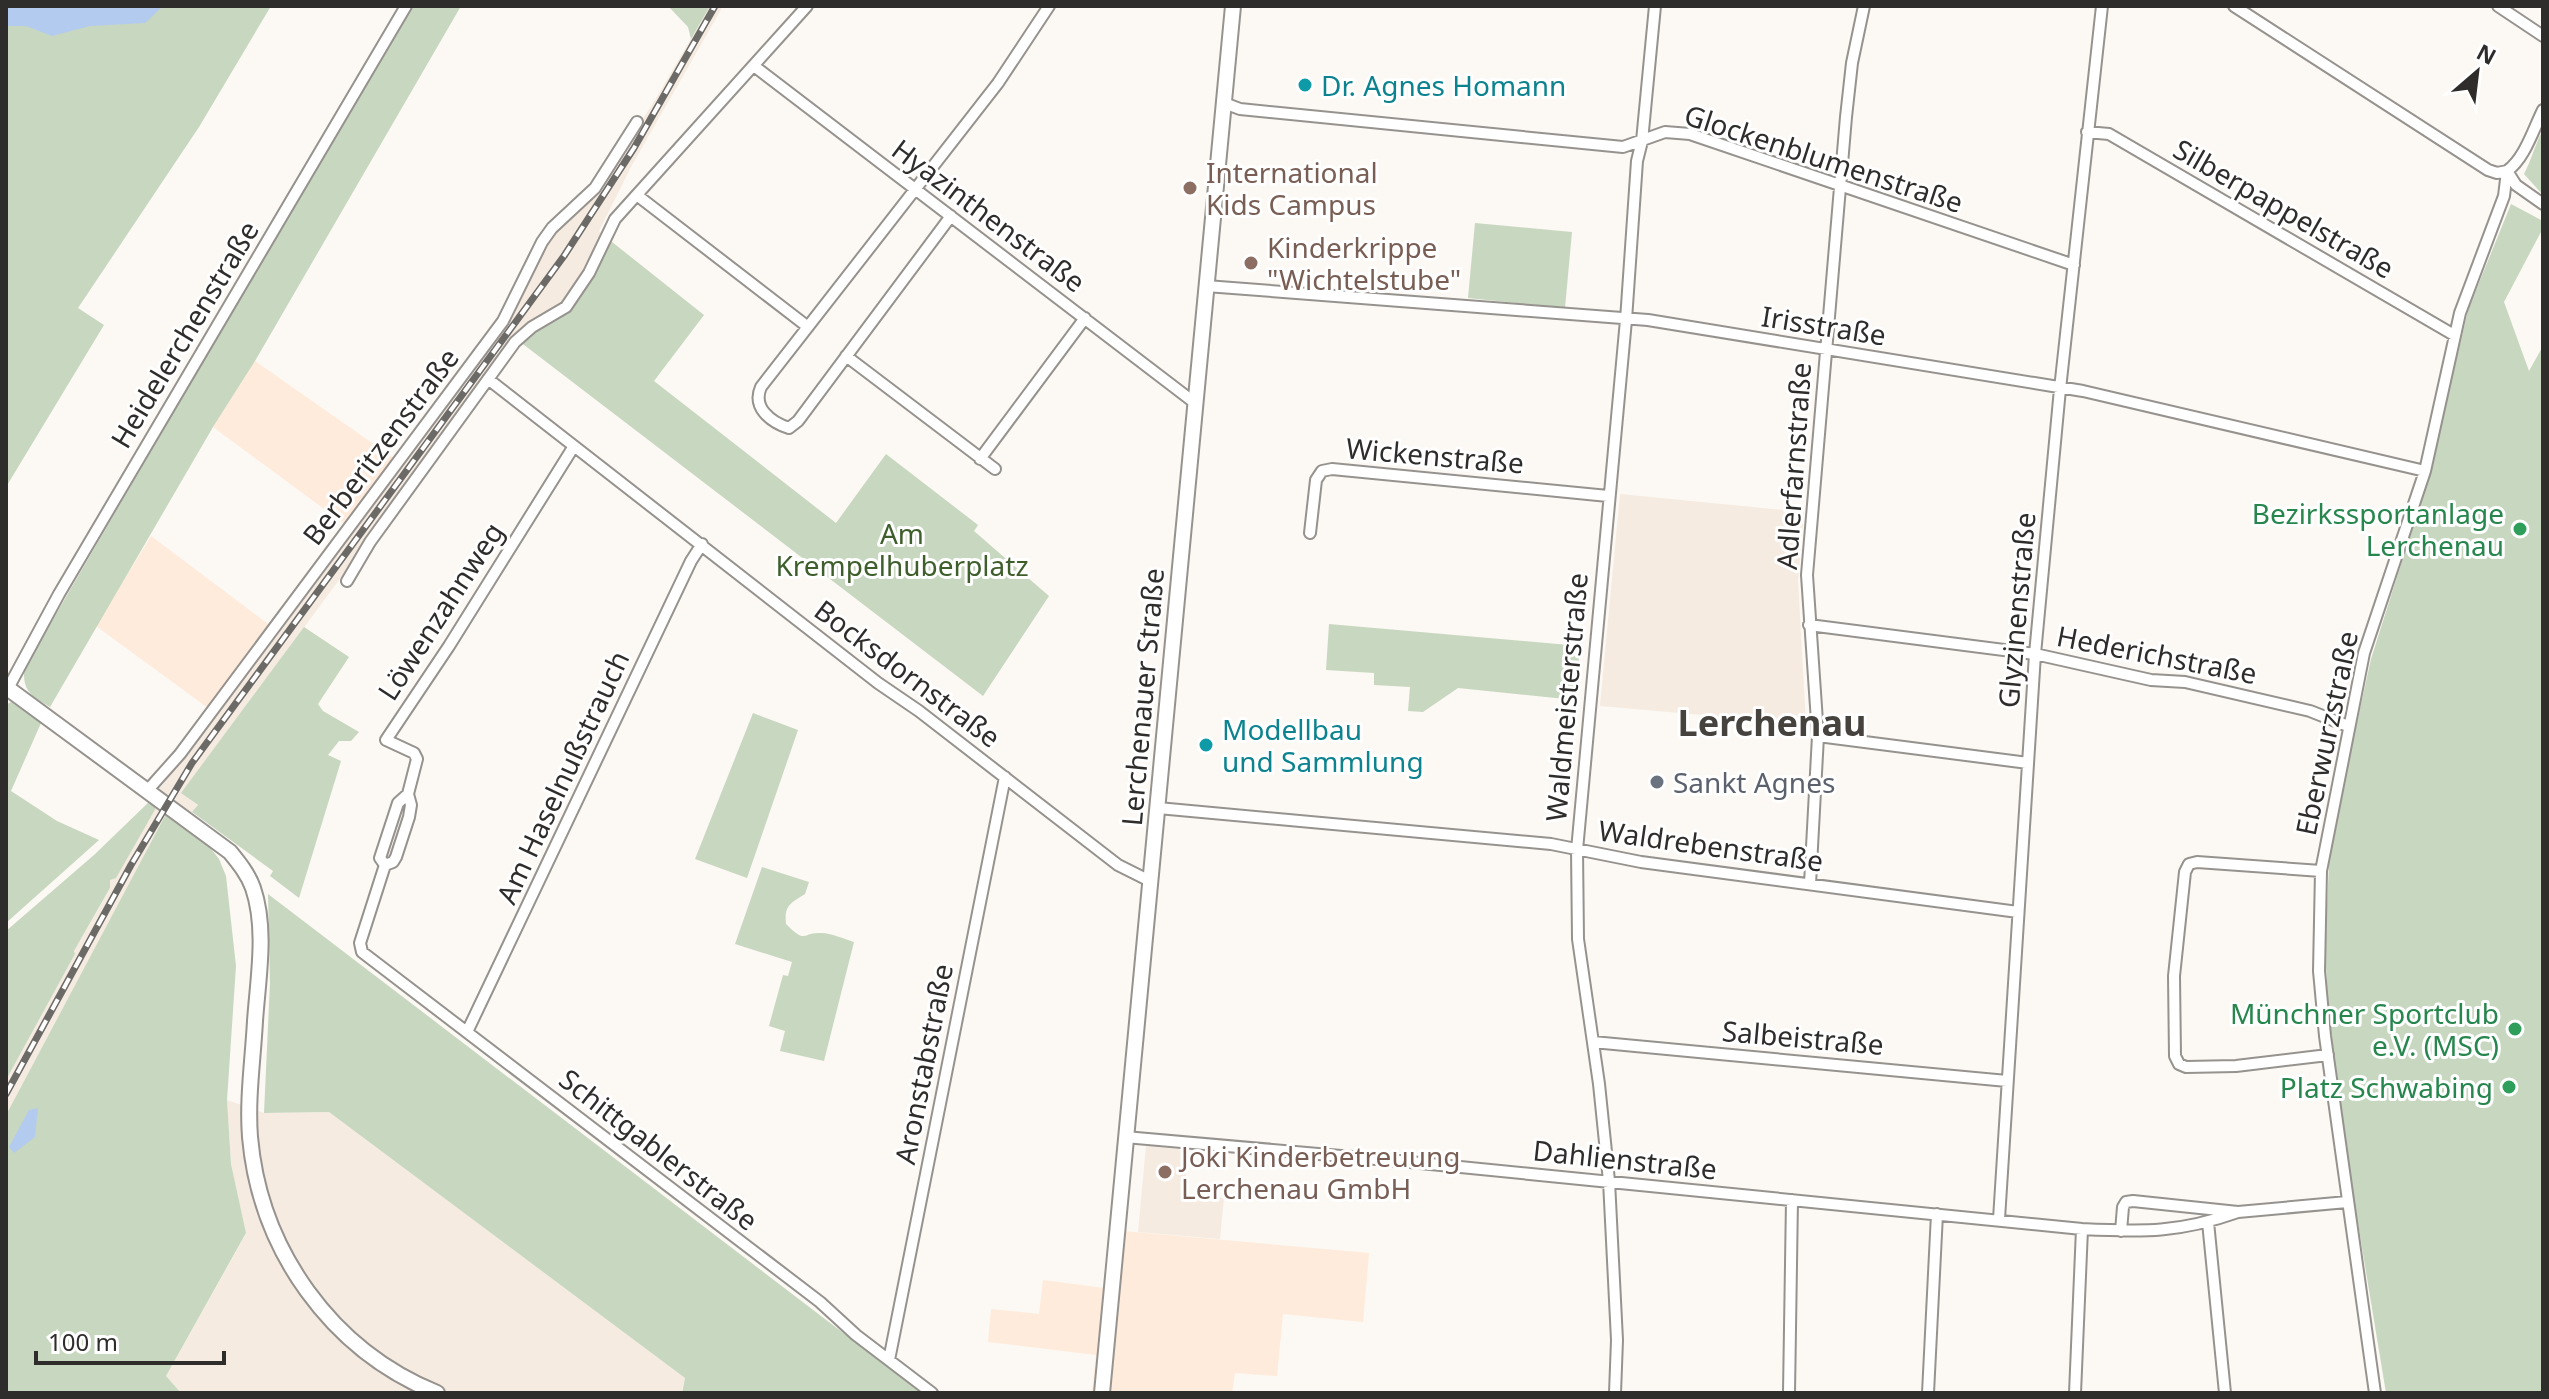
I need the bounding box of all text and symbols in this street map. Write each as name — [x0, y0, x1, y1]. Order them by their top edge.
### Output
north arrow — [2437, 32, 2517, 112]
text: N — [2472, 36, 2502, 71]
place label: Dr. Agnes Homann — [1321, 66, 1566, 104]
marker: Dr. Agnes Homann — [1296, 76, 1314, 94]
street label: Glockenblumenstraße — [1680, 95, 1968, 221]
street label: Silberpappelstraße — [2167, 129, 2401, 287]
street label: Hyazinthenstraße — [885, 130, 1093, 300]
place label: International Kids Campus — [1206, 153, 1378, 223]
marker: International Kids Campus — [1181, 179, 1199, 197]
street label: Heidelerchenstraße — [101, 213, 267, 455]
place label: Kinderkrippe "Wichtelstube" — [1267, 228, 1461, 298]
marker: Kinderkrippe "Wichtelstube" — [1242, 254, 1260, 272]
street label: Irisstraße — [1759, 296, 1889, 354]
street label: Berberitzenstraße — [293, 340, 467, 552]
street label: Adlerfarnstraße — [1767, 361, 1819, 571]
street label: Wickenstraße — [1344, 428, 1526, 482]
place label: Bezirkssportanlage Lerchenau — [2252, 494, 2504, 564]
street label: Glyzinenstraße — [1989, 511, 2043, 709]
park label: Am Krempelhuberplatz — [775, 514, 1029, 584]
street label: Löwenzahnweg — [368, 515, 512, 707]
marker: Bezirkssportanlage Lerchenau — [2511, 520, 2529, 538]
street label: Lerchenauer Straße — [1112, 567, 1172, 827]
street label: Waldmeisterstraße — [1536, 571, 1596, 823]
street label: Bocksdornstraße — [807, 591, 1009, 755]
street label: Hederichstraße — [2054, 616, 2260, 692]
street label: Eberwurzstraße — [2286, 627, 2366, 839]
street label: Am Haselnußstrauch — [487, 644, 637, 910]
district label: Lerchenau — [1678, 698, 1866, 747]
place label: Modellbau und Sammlung — [1222, 710, 1424, 780]
marker: Modellbau und Sammlung — [1197, 736, 1215, 754]
place label: Sankt Agnes — [1673, 763, 1835, 801]
marker: Sankt Agnes — [1648, 773, 1666, 791]
street label: Waldrebenstraße — [1596, 810, 1826, 880]
street label: Aronstabstraße — [885, 961, 961, 1167]
place label: Münchner Sportclub e.V. (MSC) — [2230, 994, 2499, 1064]
street label: Salbeistraße — [1721, 1011, 1885, 1063]
marker: Münchner Sportclub e.V. (MSC) — [2506, 1020, 2524, 1038]
street label: Schittgablerstraße — [552, 1060, 766, 1238]
place label: Platz Schwabing — [2280, 1068, 2493, 1106]
marker: Platz Schwabing — [2500, 1078, 2518, 1096]
street label: Dahlienstraße — [1531, 1130, 1719, 1188]
place label: Joki Kinderbetreuung Lerchenau GmbH — [1178, 1137, 1461, 1207]
marker: Joki Kinderbetreuung Lerchenau GmbH — [1156, 1163, 1174, 1181]
scale bar — [36, 1315, 224, 1365]
text: 100 m — [48, 1325, 118, 1358]

